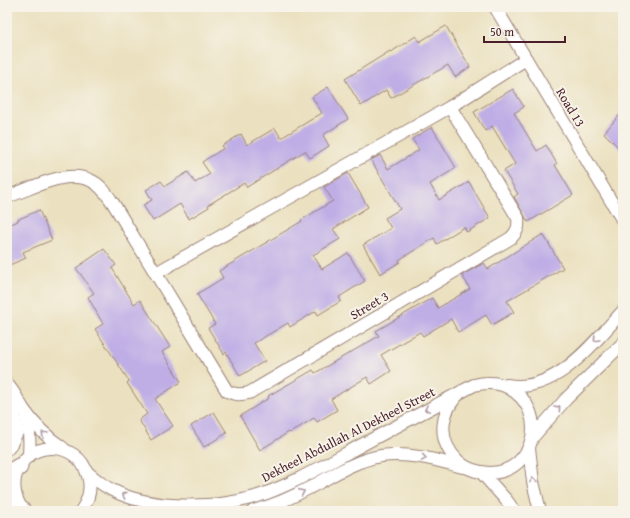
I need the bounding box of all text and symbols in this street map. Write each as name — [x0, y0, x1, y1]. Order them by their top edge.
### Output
scale bar — [484, 18, 565, 44]
text: 50 m — [490, 23, 514, 40]
street label: Road 13 — [551, 84, 590, 130]
street label: Street 3 — [346, 286, 392, 324]
one-way arrow — [594, 334, 601, 342]
street label: Dekheel Abdullah Al Dekheel Street — [258, 382, 439, 487]
one-way arrow — [424, 404, 431, 412]
one-way arrow — [554, 406, 561, 413]
one-way arrow — [42, 431, 49, 438]
one-way arrow — [421, 453, 427, 462]
one-way arrow — [529, 477, 538, 483]
one-way arrow — [298, 489, 305, 497]
one-way arrow — [120, 491, 127, 500]

